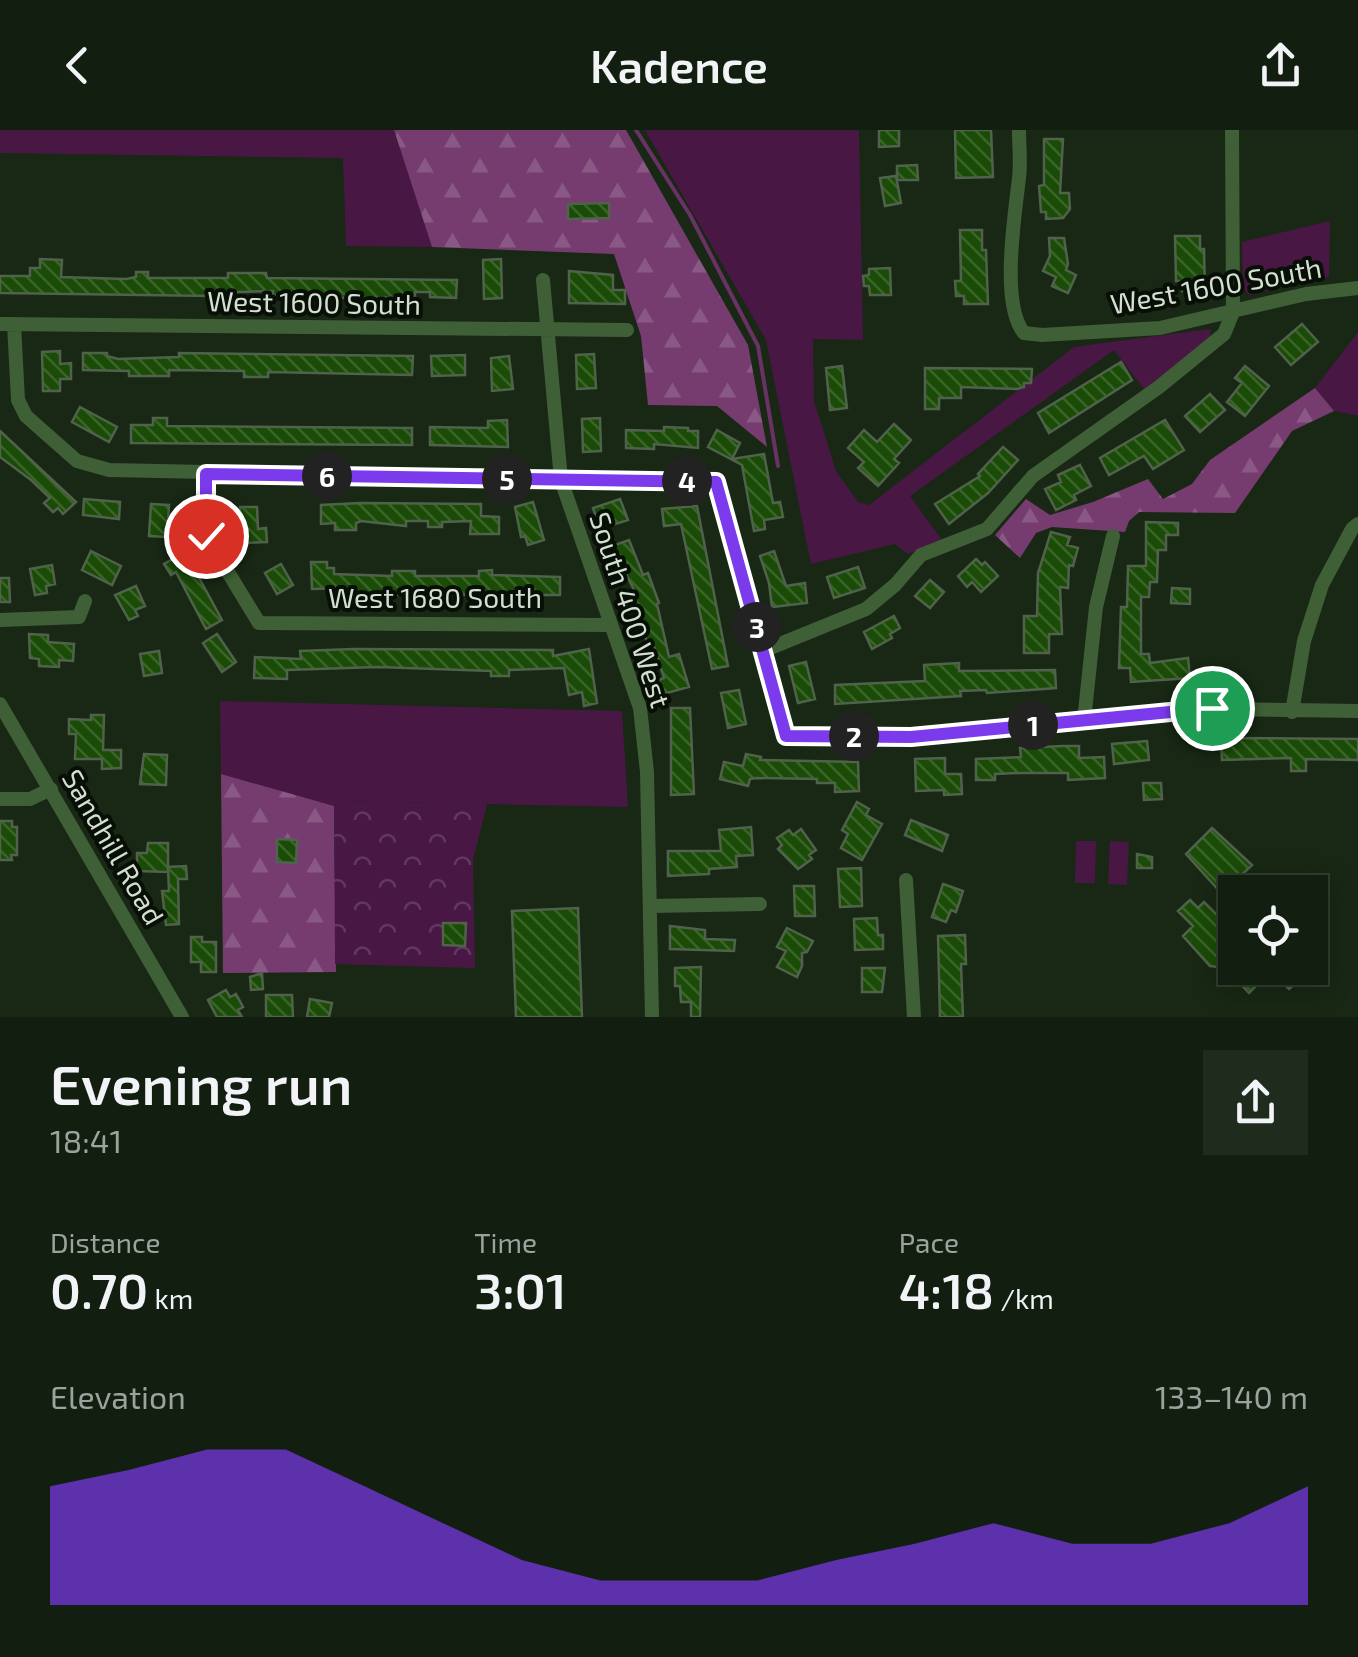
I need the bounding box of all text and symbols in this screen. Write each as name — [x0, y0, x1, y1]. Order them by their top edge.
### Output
icon: back — [50, 38, 105, 93]
text: Kadence — [590, 38, 768, 92]
icon: share — [1253, 38, 1308, 93]
street label: West 1600 South — [1108, 250, 1324, 320]
street label: West 1600 South — [207, 283, 421, 321]
pin: 6 — [302, 451, 352, 501]
pin: 5 — [482, 454, 532, 504]
pin: 4 — [662, 456, 712, 506]
text: 6 — [319, 459, 335, 493]
text: 5 — [499, 462, 515, 496]
text: 4 — [678, 464, 696, 498]
pin — [164, 494, 249, 579]
street label: South 400 West — [583, 508, 679, 712]
icon: check — [179, 509, 234, 564]
street label: West 1680 South — [328, 580, 542, 614]
pin: 3 — [732, 602, 782, 652]
text: 3 — [749, 610, 765, 644]
pin — [1170, 666, 1255, 751]
icon: arrive — [1185, 681, 1240, 736]
pin: 1 — [1008, 700, 1058, 750]
text: 1 — [1027, 708, 1039, 742]
pin: 2 — [829, 711, 879, 761]
text: 2 — [846, 719, 862, 753]
street label: Sandhill Road — [56, 763, 172, 930]
map controls — [1218, 875, 1328, 985]
button: locate — [1218, 875, 1328, 985]
text: Evening run — [50, 1050, 352, 1116]
button: share — [1203, 1050, 1308, 1155]
text: 18:41 — [50, 1121, 122, 1159]
text: Distance — [50, 1225, 161, 1259]
text: Time — [474, 1225, 537, 1259]
text: Pace — [899, 1225, 959, 1259]
text: 0.70 — [50, 1259, 148, 1319]
text: 3:01 — [474, 1259, 567, 1319]
text: 4:18 — [899, 1259, 994, 1319]
text: km — [148, 1281, 193, 1315]
text: /km — [994, 1281, 1054, 1315]
text: Elevation — [50, 1377, 186, 1415]
text: 133–140 m — [1155, 1377, 1308, 1415]

